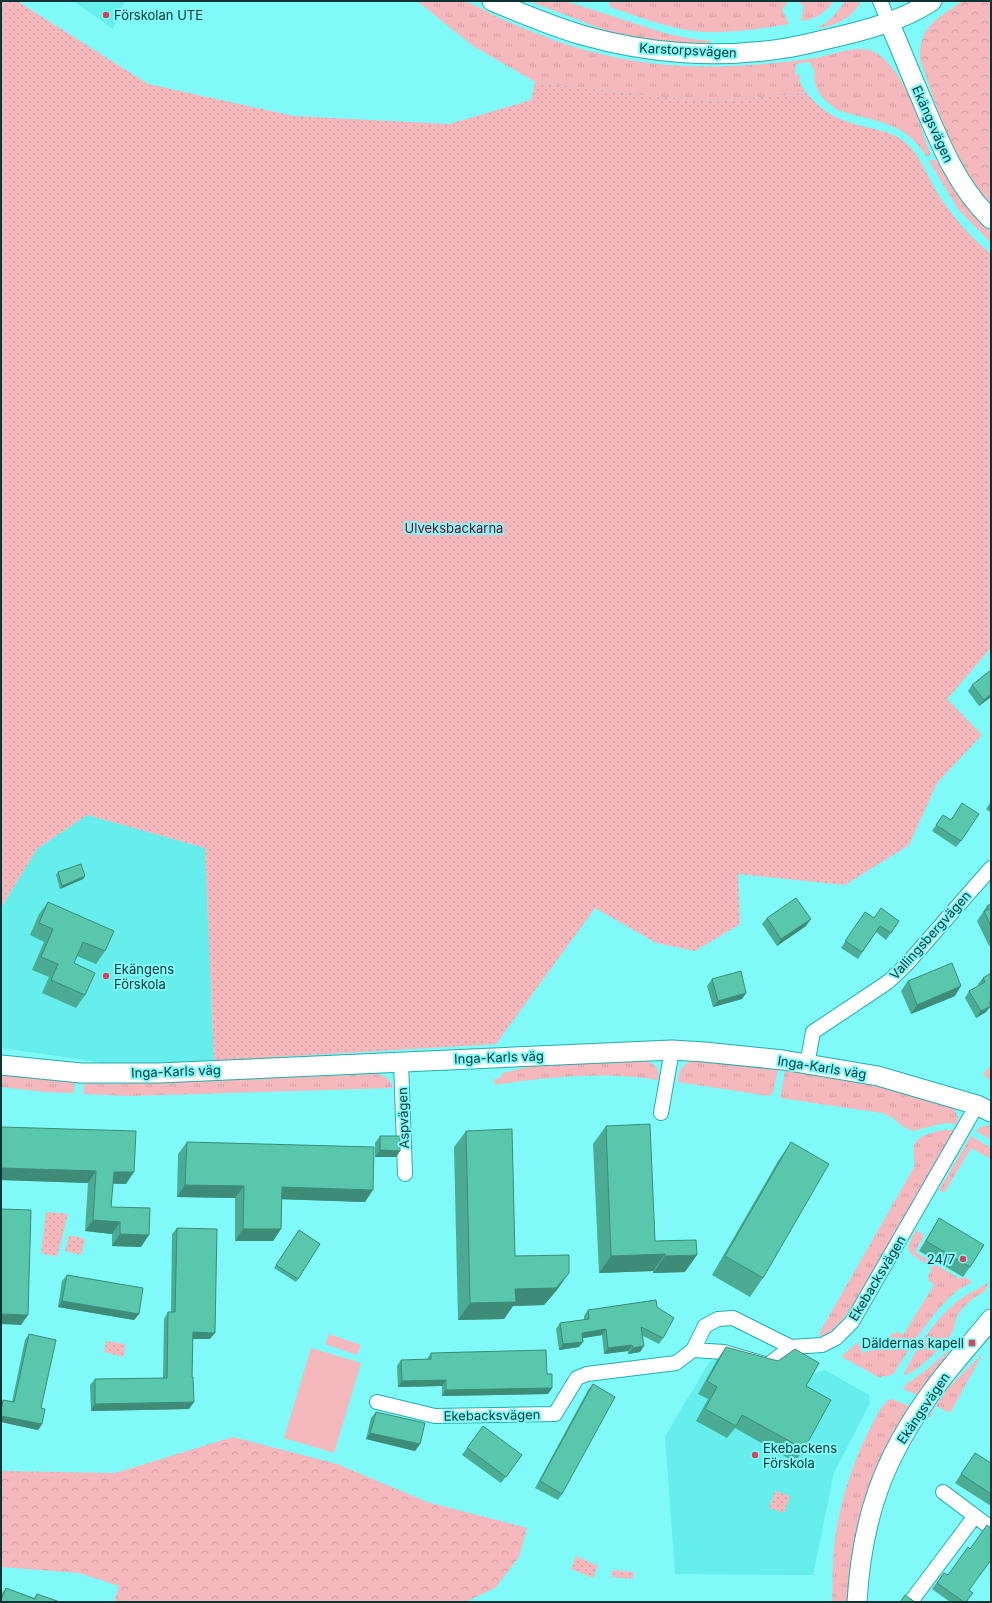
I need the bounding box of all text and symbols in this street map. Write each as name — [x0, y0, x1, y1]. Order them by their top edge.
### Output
place label: Förskolan UTE — [114, 7, 203, 23]
marker: Förskolan UTE — [101, 10, 111, 20]
street label: Karstorpsvägen — [639, 39, 737, 61]
street label: Ekängsvägen — [909, 83, 957, 165]
park label: Ulveksbackarna — [405, 520, 503, 536]
street label: Vallingsbergvägen — [886, 887, 974, 983]
place label: Ekängens Förskola — [114, 961, 174, 992]
marker: Ekängens Förskola — [101, 971, 111, 981]
street label: Inga-Karls väg — [454, 1047, 544, 1067]
street label: Inga-Karls väg — [776, 1052, 868, 1082]
street label: Inga-Karls väg — [131, 1061, 221, 1081]
street label: Aspvägen — [394, 1087, 412, 1149]
street label: Ekebacksvägen — [845, 1232, 909, 1324]
place label: 24/7 — [927, 1251, 955, 1267]
marker: 24/7 — [958, 1254, 968, 1264]
place label: Däldernas kapell — [862, 1335, 964, 1351]
marker: Däldernas kapell — [967, 1338, 977, 1348]
street label: Ekängsvägen — [893, 1369, 953, 1447]
street label: Ekebacksvägen — [443, 1406, 541, 1424]
place label: Ekebackens Förskola — [763, 1440, 837, 1471]
marker: Ekebackens Förskola — [750, 1450, 760, 1460]

